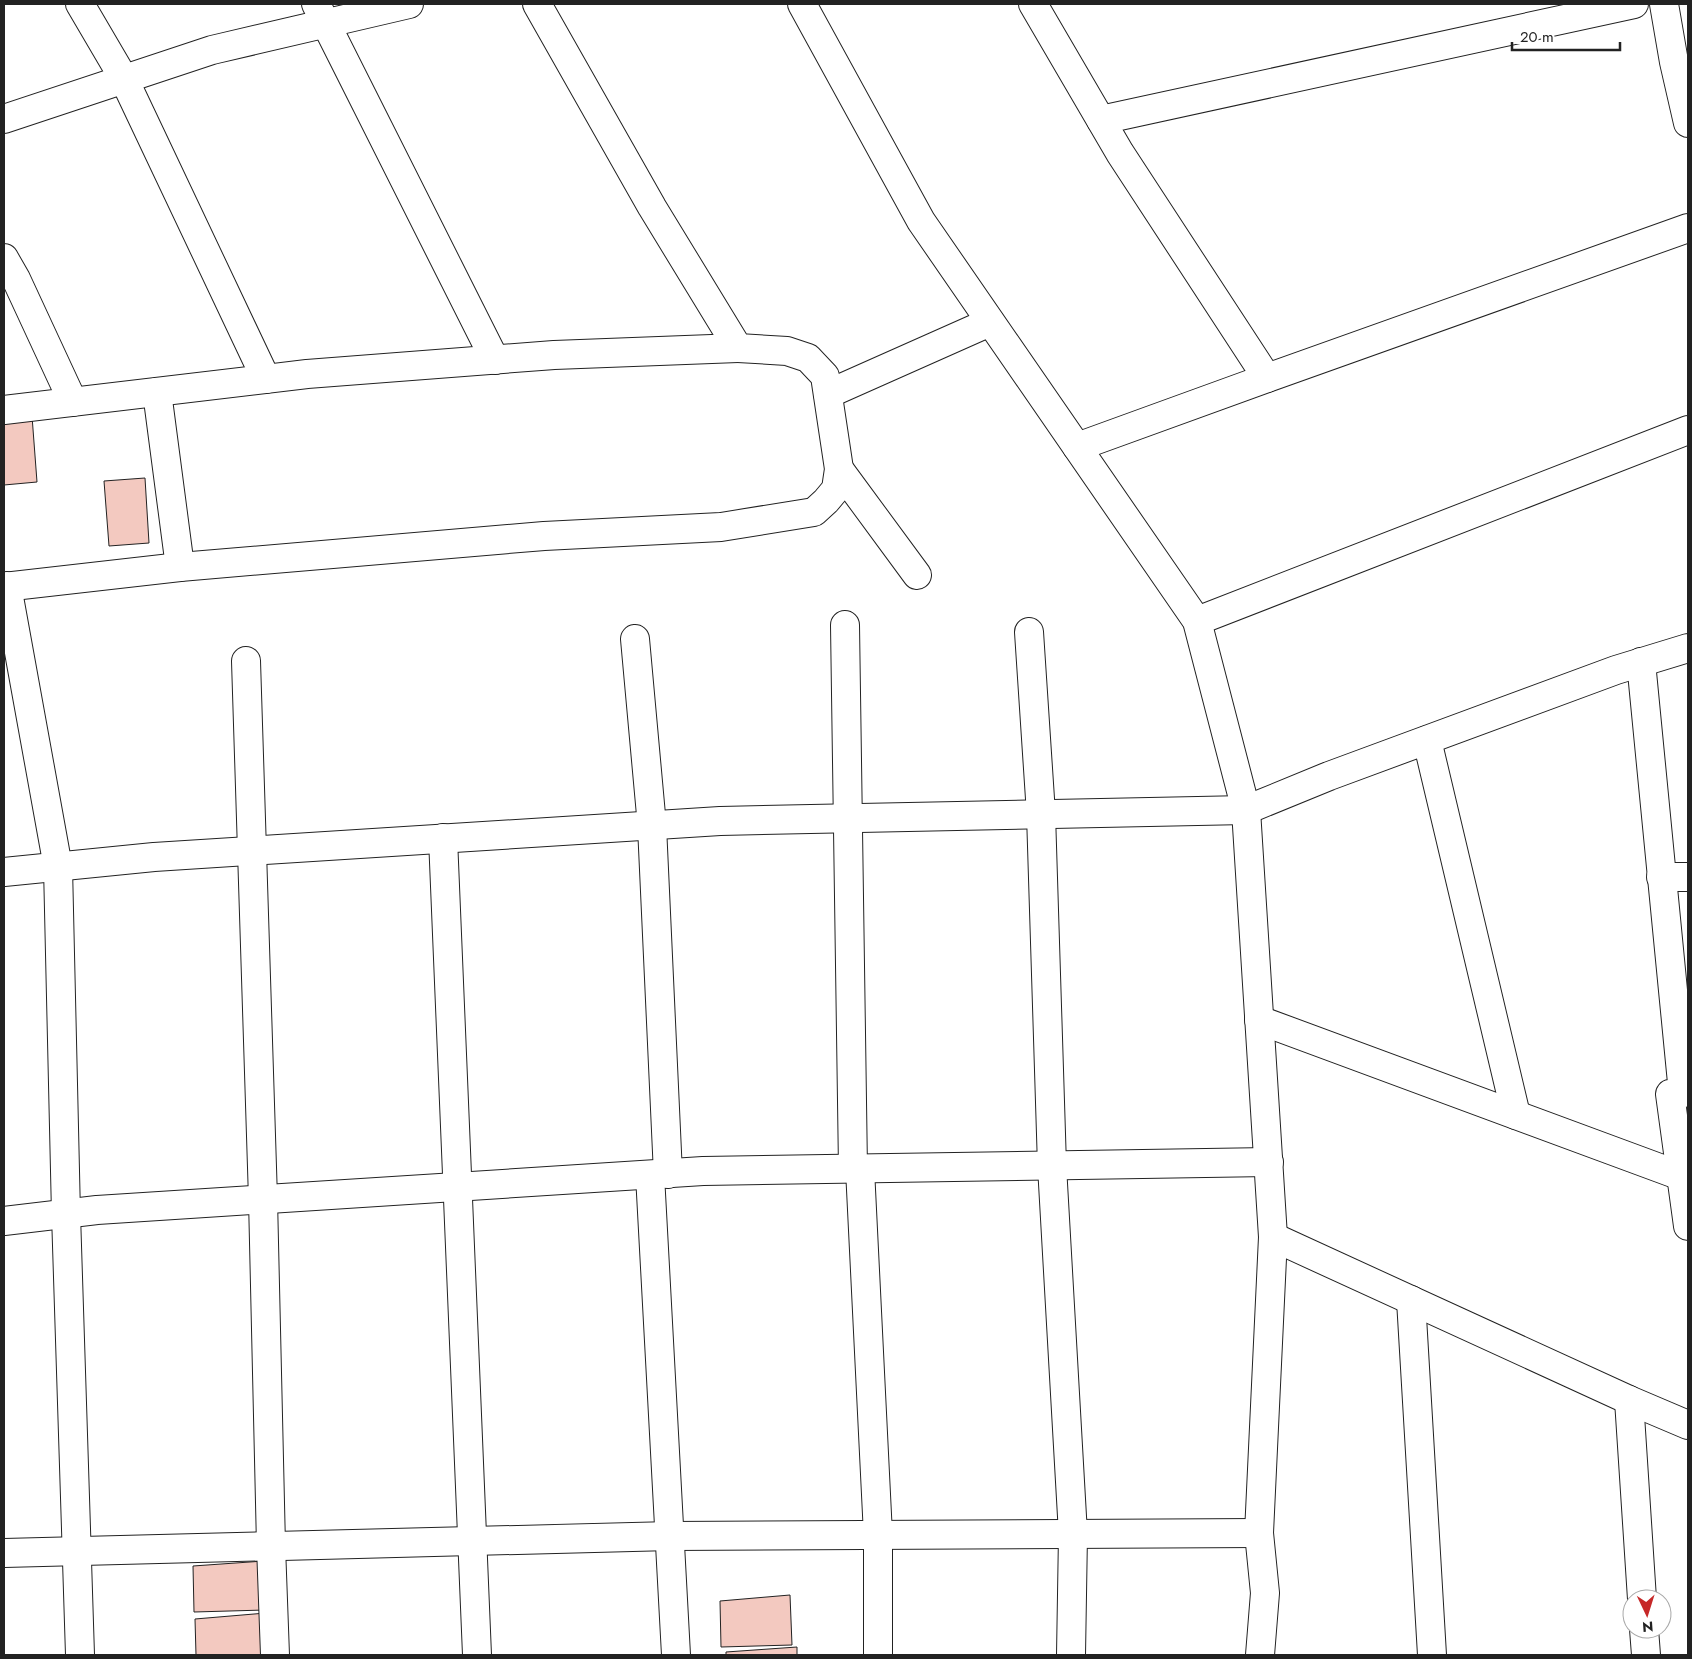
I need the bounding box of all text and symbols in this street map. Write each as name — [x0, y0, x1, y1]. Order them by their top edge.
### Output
scale bar — [1512, 20, 1620, 52]
text: 20 m — [1520, 26, 1554, 48]
north arrow — [1622, 1589, 1672, 1639]
text: N — [1642, 1617, 1654, 1637]

